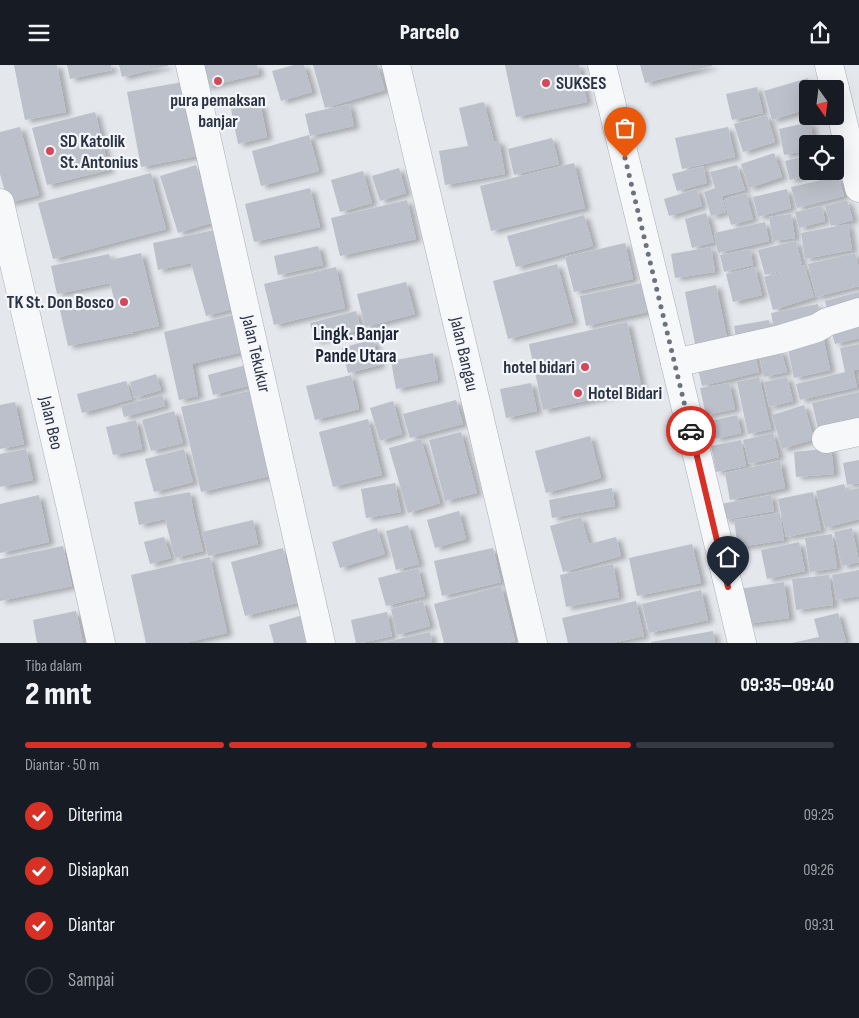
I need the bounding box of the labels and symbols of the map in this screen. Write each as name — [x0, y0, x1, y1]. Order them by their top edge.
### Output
place label: SUKSES — [556, 73, 606, 94]
marker: pura pemaksan banjar — [212, 75, 224, 87]
marker: SUKSES — [540, 77, 552, 89]
north arrow — [799, 80, 844, 125]
place label: pura pemaksan banjar — [170, 90, 266, 132]
pin — [604, 107, 646, 158]
place label: SD Katolik St. Antonius — [60, 131, 138, 173]
marker: SD Katolik St. Antonius — [44, 145, 56, 157]
place label: TK St. Don Bosco — [7, 292, 114, 313]
marker: TK St. Don Bosco — [118, 296, 130, 308]
street label: Jalan Tekukur — [237, 312, 275, 395]
street label: Jalan Bangau — [445, 314, 483, 393]
district label: Lingk. Banjar Pande Utara — [313, 323, 399, 368]
place label: hotel bidari — [503, 357, 575, 378]
marker: hotel bidari — [579, 361, 591, 373]
place label: Hotel Bidari — [588, 383, 662, 404]
marker: Hotel Bidari — [572, 387, 584, 399]
street label: Jalan Beo — [34, 393, 67, 452]
courier — [666, 406, 716, 456]
pin — [707, 536, 749, 587]

